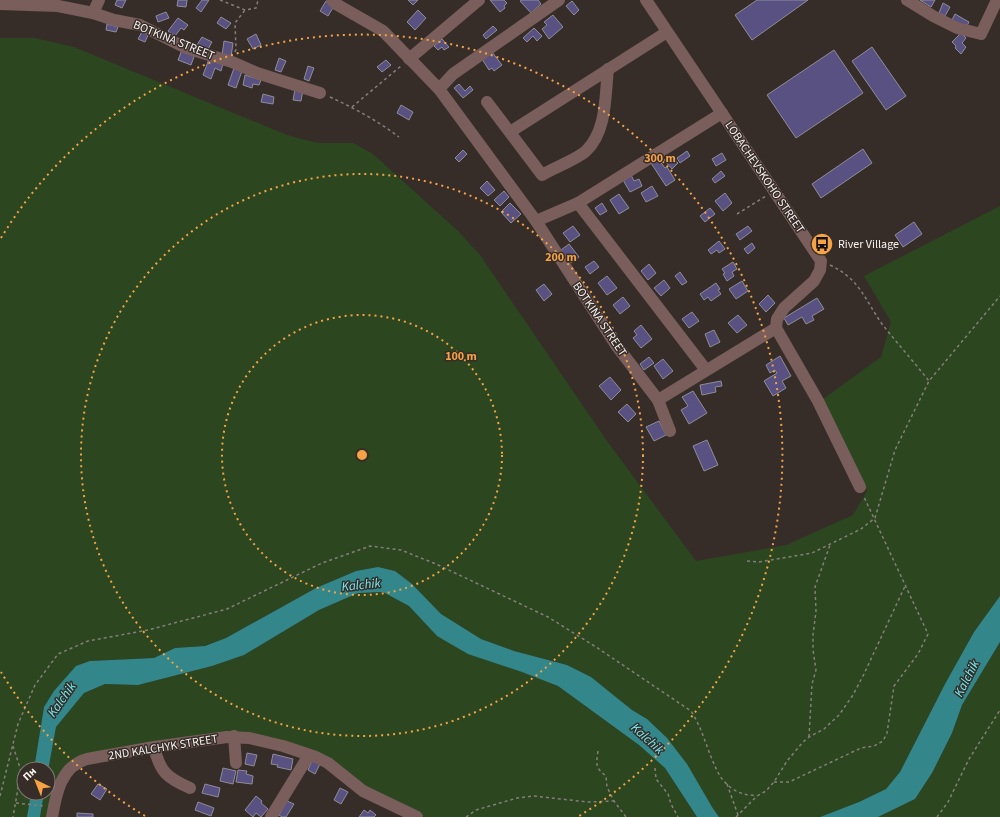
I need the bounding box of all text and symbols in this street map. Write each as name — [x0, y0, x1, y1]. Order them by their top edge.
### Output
street label: BOTKINA STREET — [131, 16, 218, 65]
street label: LOBACHEVSKOHO STREET — [721, 118, 809, 237]
text: 300 m — [644, 150, 676, 167]
bus stop icon: River Village — [809, 231, 835, 257]
place label: River Village — [838, 236, 899, 253]
text: 200 m — [545, 249, 577, 266]
street label: BOTKINA STREET — [568, 279, 631, 360]
text: 100 m — [445, 348, 477, 365]
centre of rings — [355, 448, 369, 462]
water label: Kalchik — [341, 574, 382, 596]
water label: Kalchik — [950, 656, 984, 700]
water label: Kalchik — [43, 678, 81, 721]
water label: Kalchik — [627, 719, 668, 759]
street label: 2ND KALCHYK STREET — [107, 730, 220, 765]
north arrow — [16, 761, 56, 801]
text: Пн — [19, 764, 40, 784]

